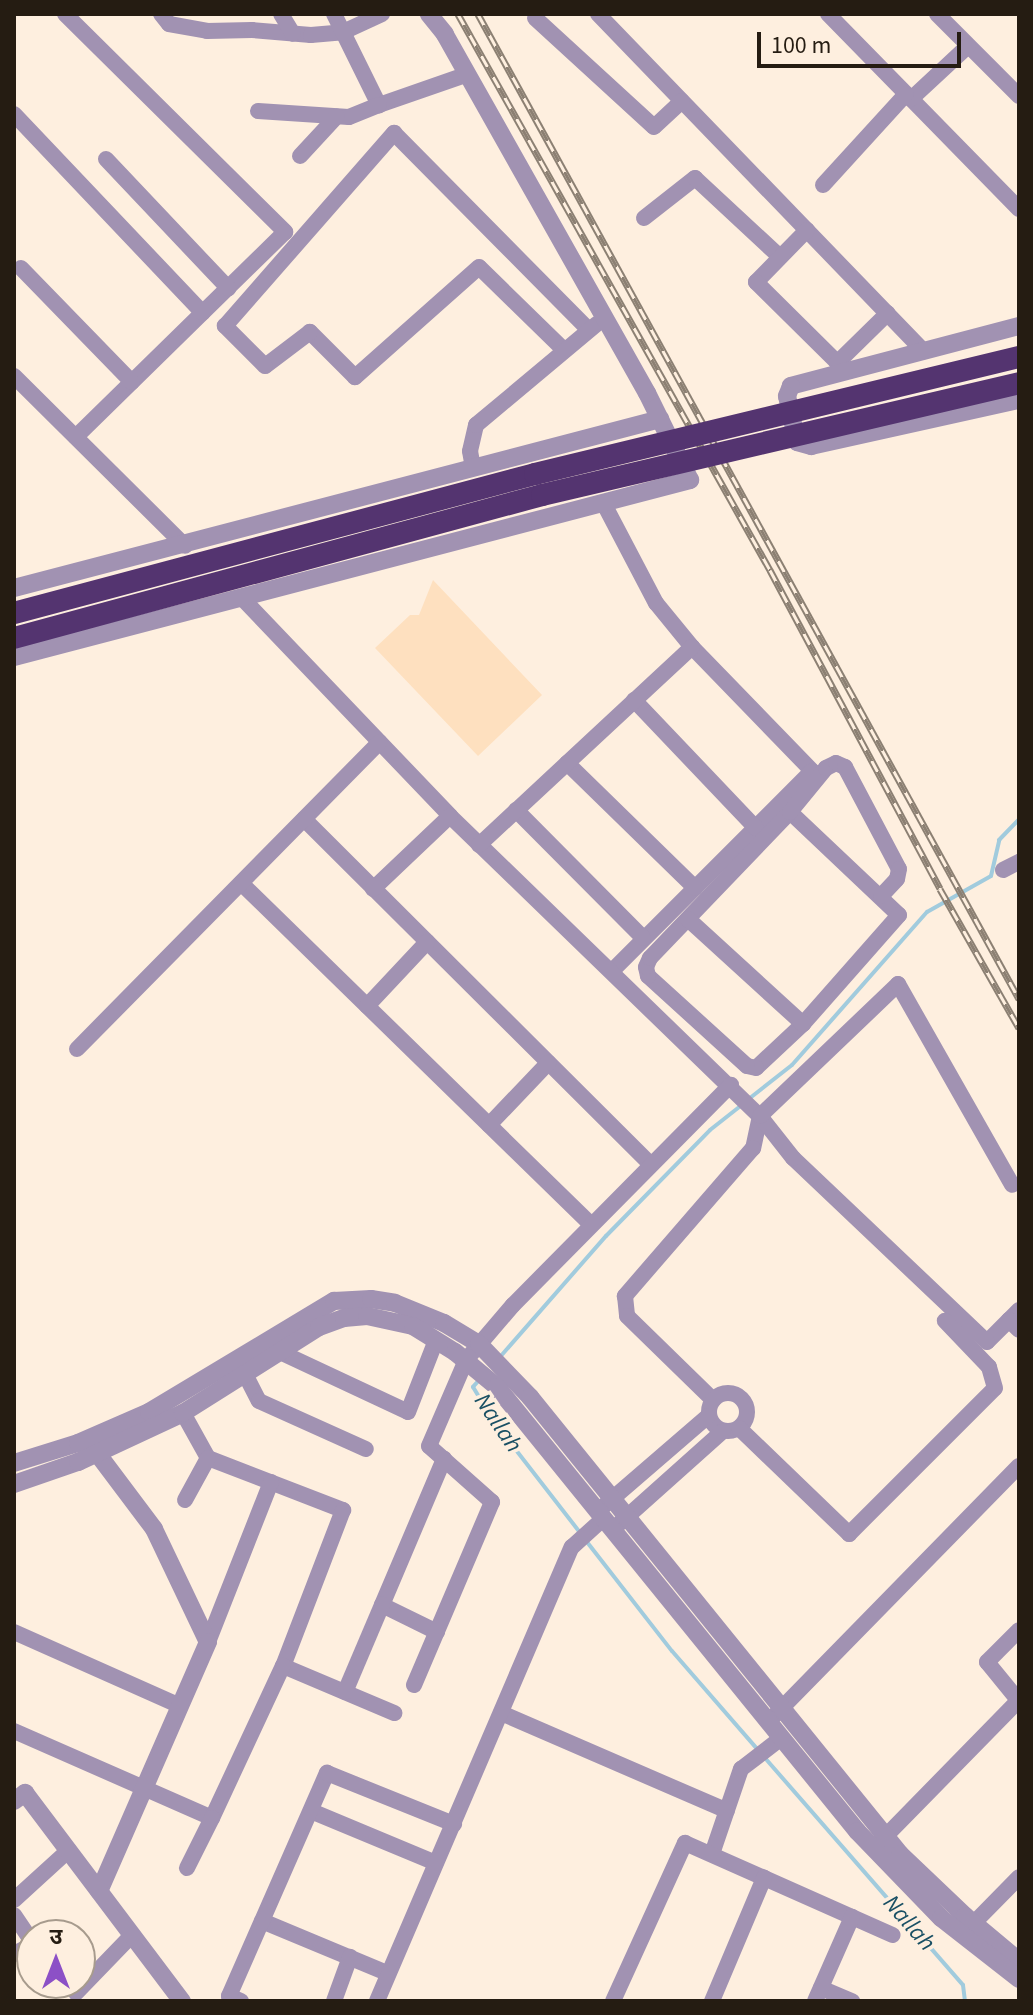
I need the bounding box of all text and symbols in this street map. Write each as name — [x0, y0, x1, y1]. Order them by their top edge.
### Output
scale bar — [761, 16, 965, 66]
text: 100 m — [771, 28, 831, 63]
water label: Nallah — [468, 1388, 528, 1458]
water label: Nallah — [877, 1889, 941, 1957]
north arrow — [16, 1919, 96, 1999]
text: उ — [50, 1921, 62, 1953]

